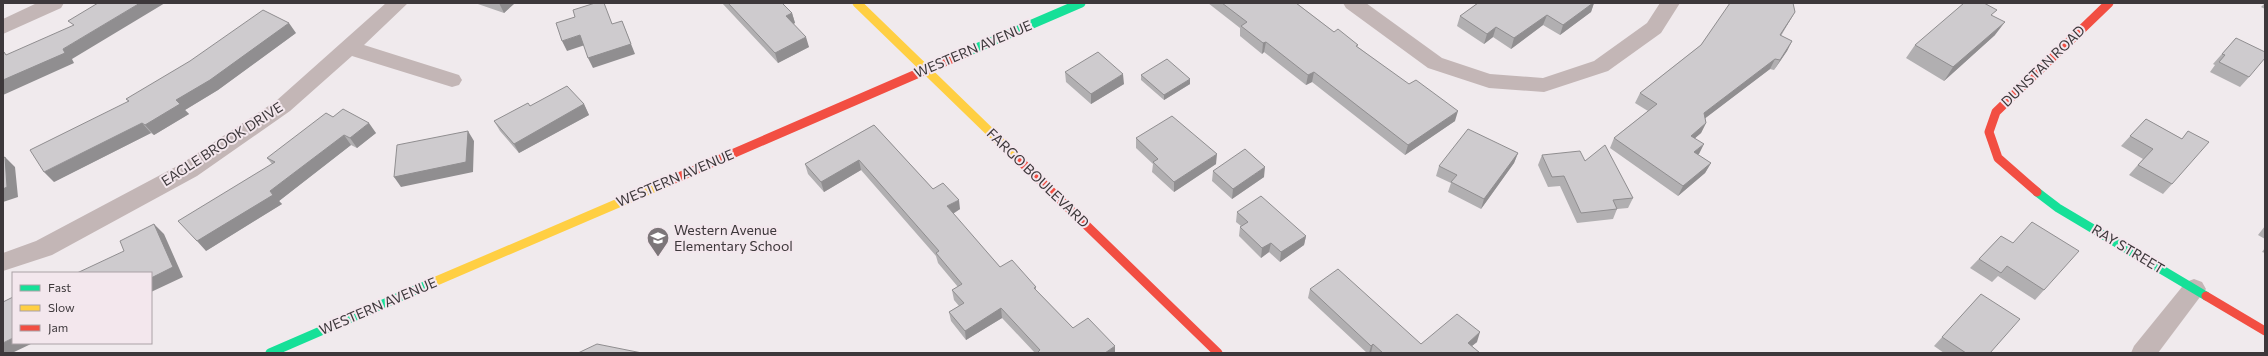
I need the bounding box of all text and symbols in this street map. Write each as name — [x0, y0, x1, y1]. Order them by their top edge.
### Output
street label: WESTERN AVENUE — [911, 16, 1034, 81]
street label: DUNSTAN ROAD — [1997, 21, 2088, 110]
street label: EAGLE BROOK DRIVE — [158, 98, 286, 189]
street label: FARGO BOULEVARD — [984, 124, 1093, 231]
street label: WESTERN AVENUE — [613, 145, 736, 210]
street label: RAY STREET — [2089, 220, 2168, 277]
place label: Western Avenue Elementary School — [674, 221, 793, 254]
school or university icon: Western Avenue Elementary School — [645, 225, 671, 258]
legend — [12, 272, 152, 344]
street label: WESTERN AVENUE — [316, 273, 439, 338]
text: Fast — [48, 280, 71, 294]
text: Slow — [48, 300, 75, 314]
text: Jam — [48, 320, 68, 335]

